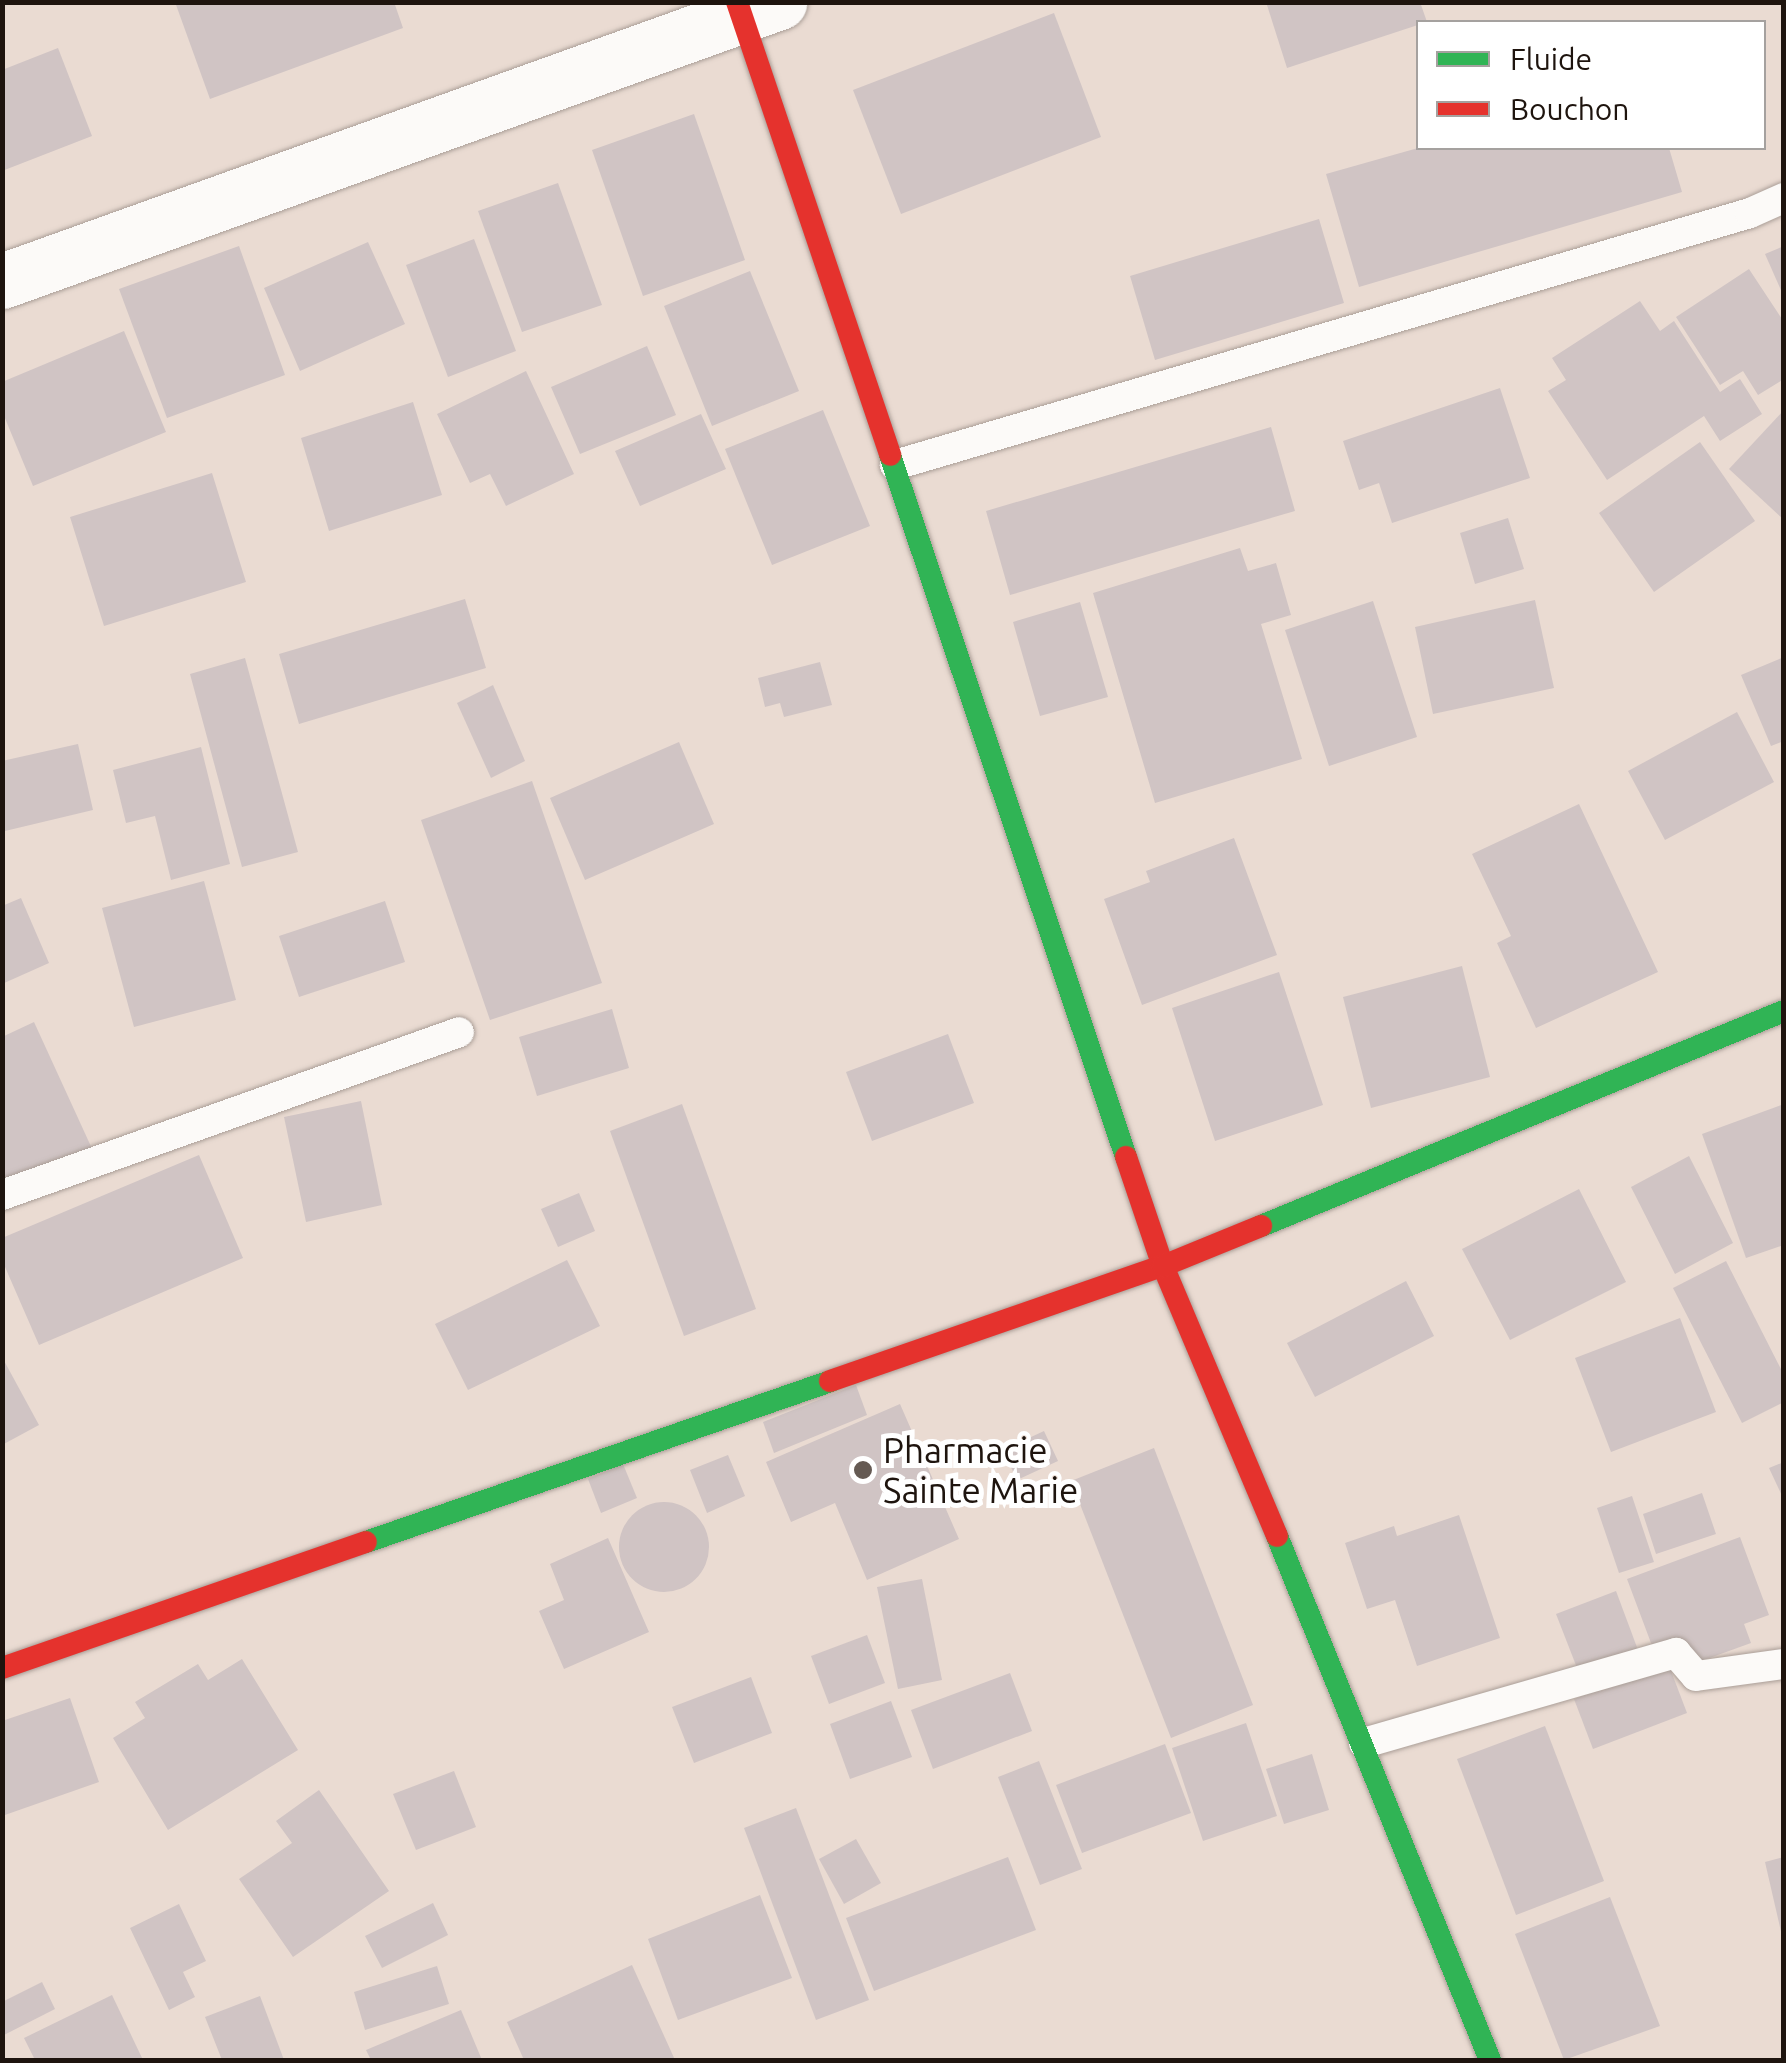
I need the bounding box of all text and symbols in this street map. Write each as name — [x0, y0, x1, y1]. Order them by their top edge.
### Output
legend — [1416, 20, 1766, 150]
text: Fluide — [1510, 42, 1592, 76]
text: Bouchon — [1510, 92, 1630, 126]
place label: Pharmacie Sainte Marie — [883, 1429, 1078, 1511]
marker: Pharmacie Sainte Marie — [852, 1459, 874, 1481]

